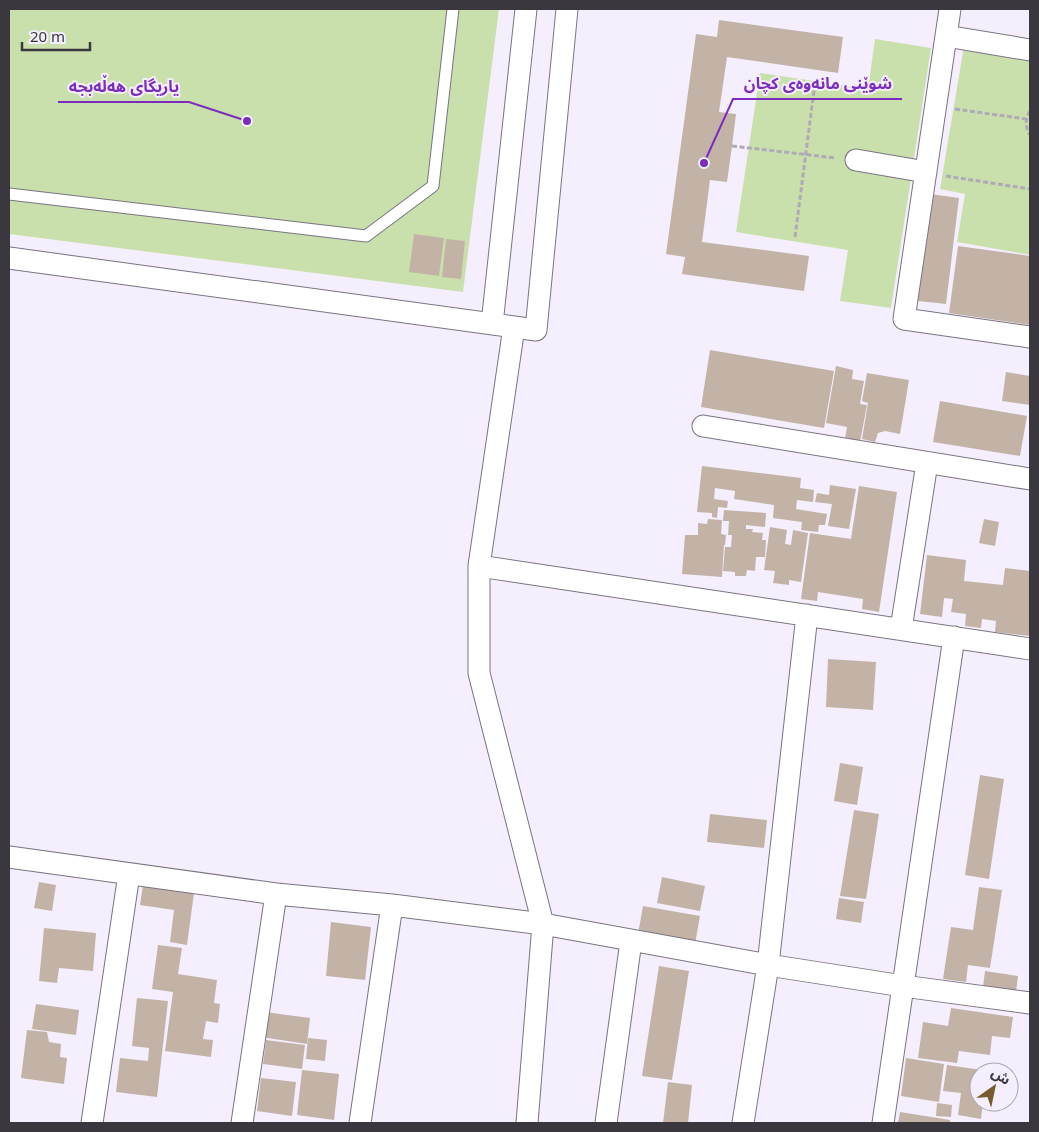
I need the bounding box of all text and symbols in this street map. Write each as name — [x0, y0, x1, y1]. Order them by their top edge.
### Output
scale bar — [22, 20, 90, 52]
text: 20 m — [30, 26, 65, 46]
callout: شوێنی مانەوەی کچان — [733, 68, 902, 99]
callout: یاریگای هەڵەبجە — [58, 71, 189, 102]
text: شوێنی مانەوەی کچان — [744, 72, 892, 94]
text: یاریگای هەڵەبجە — [69, 74, 179, 97]
north arrow — [969, 1062, 1019, 1112]
text: ش — [988, 1062, 1015, 1089]

